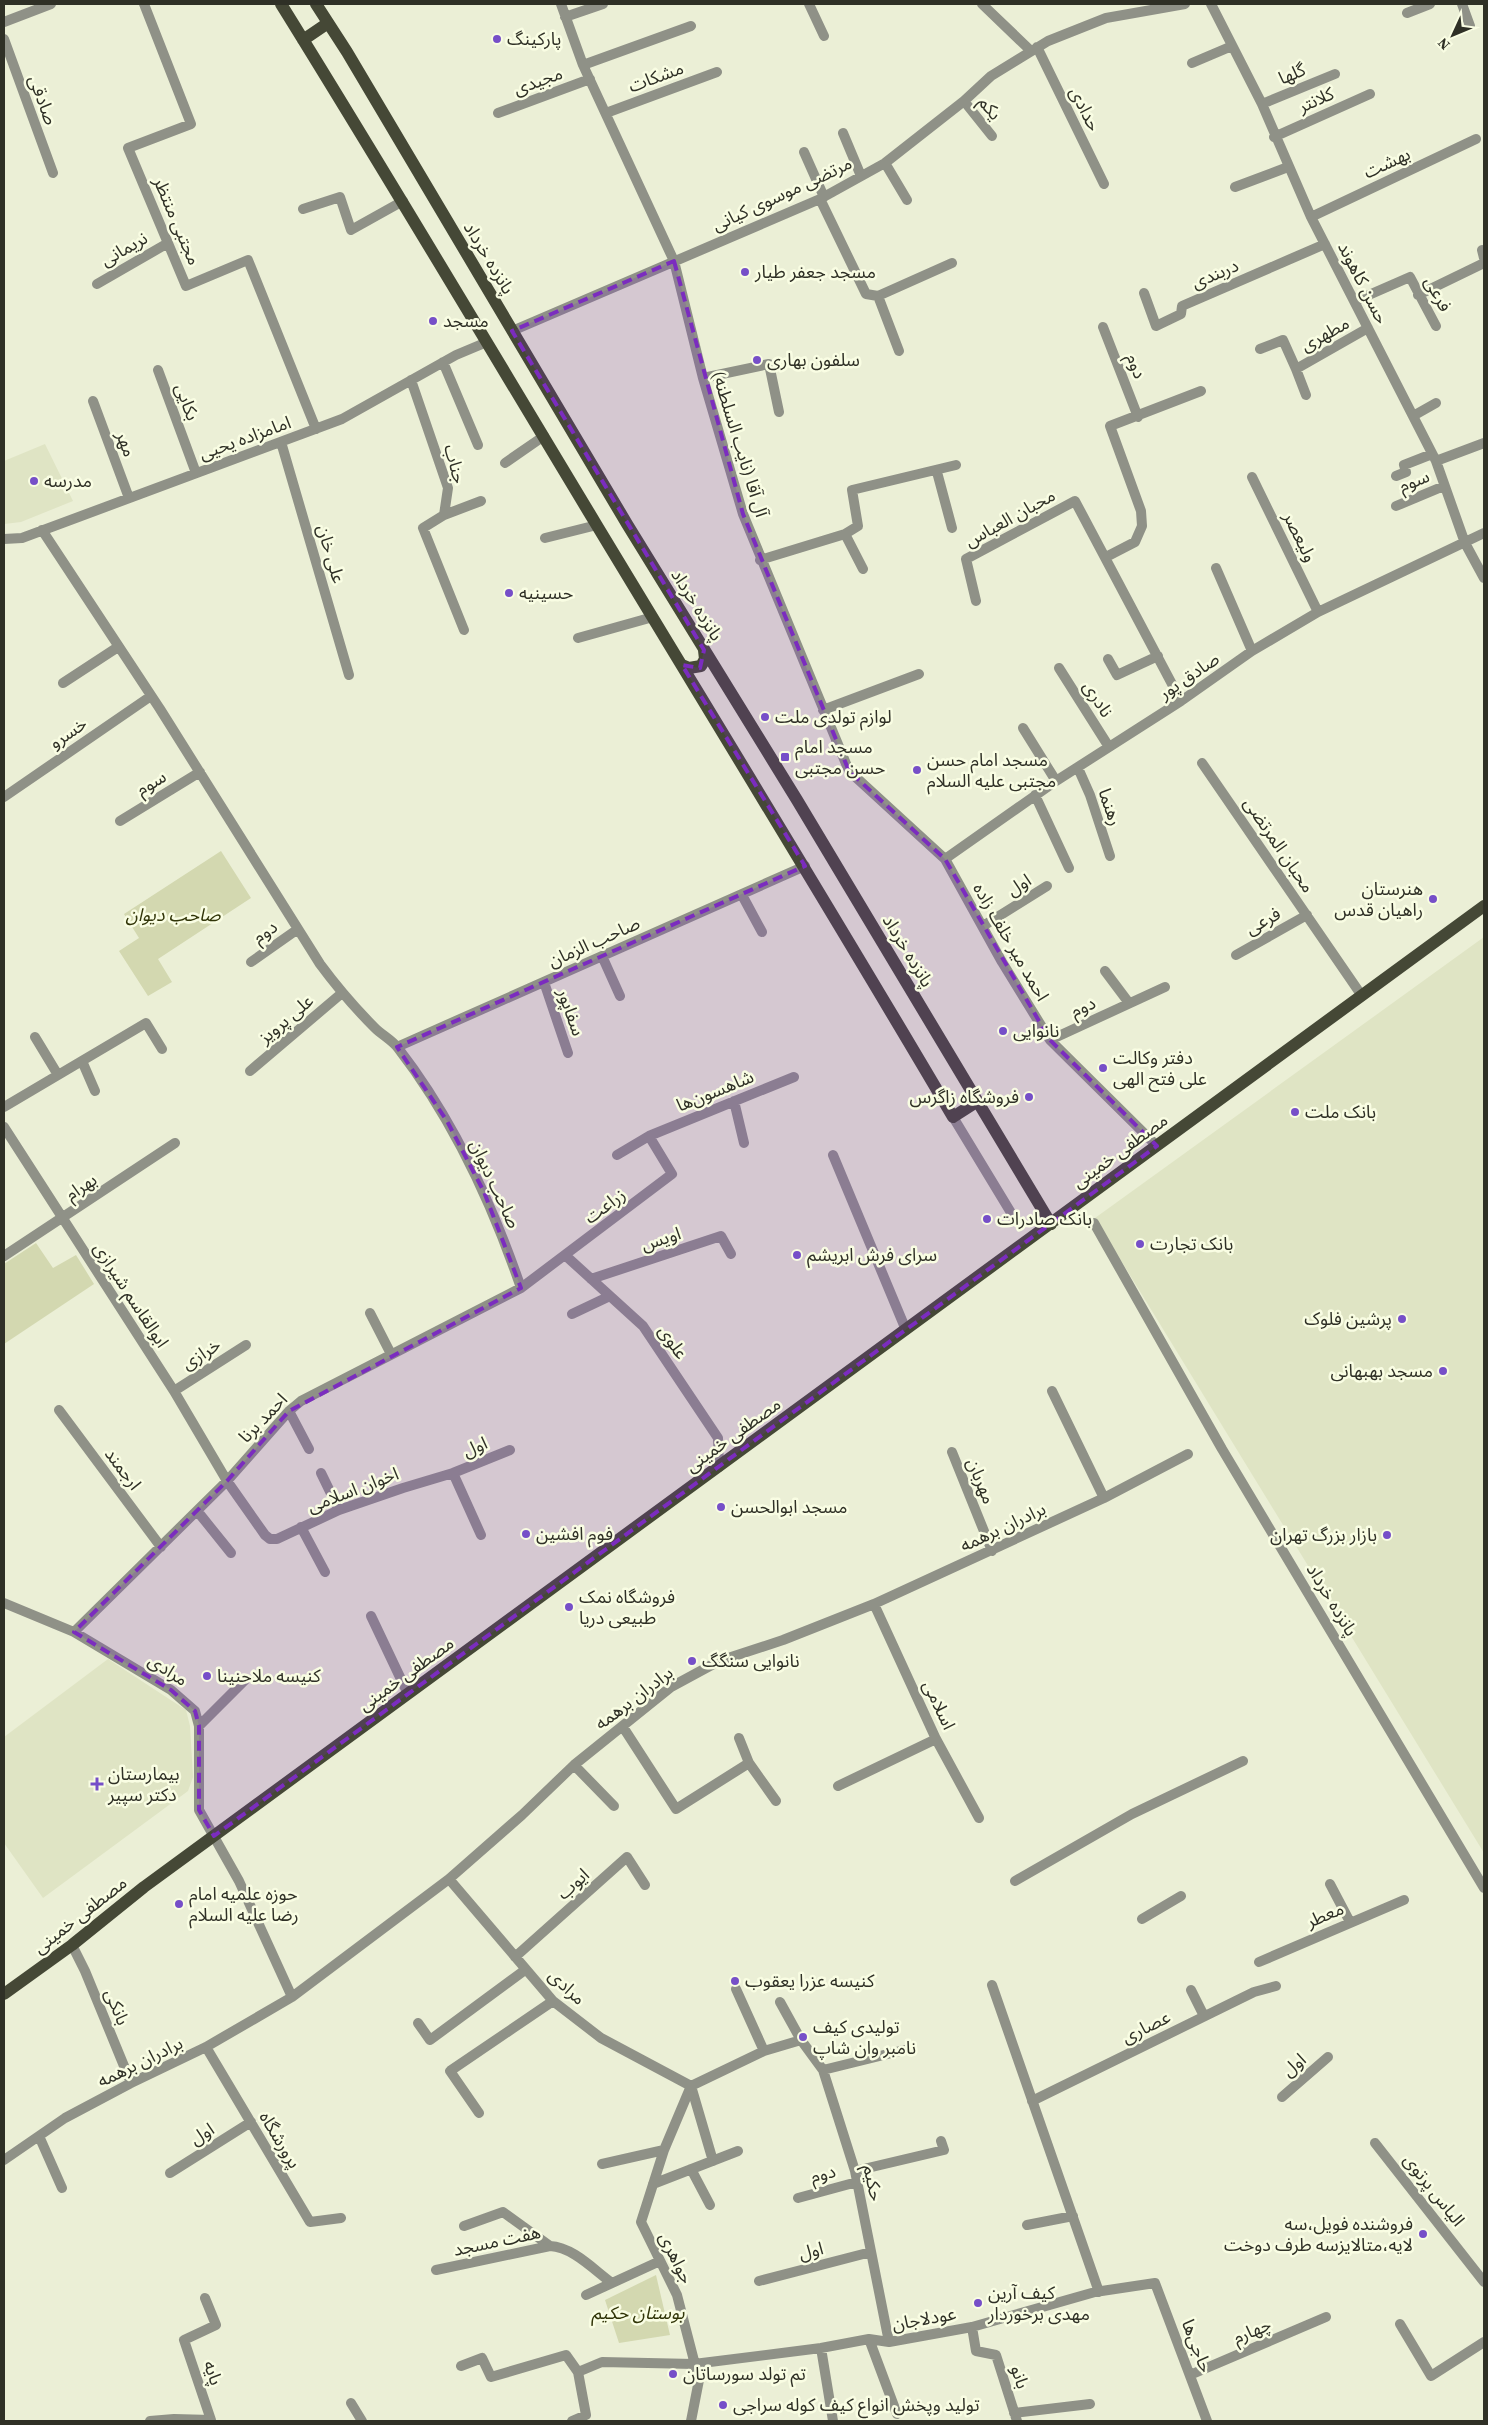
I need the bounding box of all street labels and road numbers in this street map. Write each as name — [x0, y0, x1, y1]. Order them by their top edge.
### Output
street label: مشکات — [625, 55, 687, 98]
street label: گلها — [1274, 56, 1310, 90]
street label: مجیدی — [510, 60, 566, 101]
street label: صادقی — [23, 71, 64, 128]
street label: کلانتر — [1293, 80, 1338, 119]
street label: حدادی — [1064, 82, 1107, 135]
street label: یکم — [972, 90, 1008, 126]
street label: بهشت — [1359, 141, 1414, 184]
street label: مرتضی موسوی کیانی — [708, 150, 856, 237]
street label: مجتبی منتظر — [147, 172, 207, 269]
street label: پانزده خرداد — [458, 217, 521, 299]
street label: نریمانی — [96, 225, 152, 272]
street label: حسن کاهوند — [1332, 237, 1395, 328]
street label: دربندی — [1187, 252, 1242, 295]
street label: فرعی — [1419, 272, 1458, 316]
street label: مطهری — [1296, 310, 1354, 357]
street label: دوم — [1118, 349, 1153, 383]
street label: آل آقا (نایب السلطنه) — [706, 368, 775, 521]
street label: بکایی — [169, 380, 206, 424]
street label: امامزاده یحیی — [195, 409, 294, 466]
street label: مهر — [110, 427, 143, 460]
street label: جناب — [438, 441, 473, 486]
street label: سوم — [1395, 463, 1434, 500]
street label: محبان العباس — [960, 482, 1060, 553]
street label: ولیعصر — [1277, 507, 1323, 566]
street label: علی خان — [311, 522, 352, 586]
street label: پانزده خرداد — [665, 564, 729, 646]
street label: صادق پور — [1152, 646, 1224, 706]
street label: نادری — [1078, 676, 1119, 722]
street label: خسرو — [44, 711, 92, 754]
street label: سوم — [131, 764, 172, 803]
street label: رهنما — [1092, 785, 1128, 829]
street label: محبان المرتضی — [1238, 792, 1321, 898]
street label: اول — [1002, 867, 1036, 902]
street label: احمد میر خلف زاده — [967, 878, 1055, 1006]
street label: فرعی — [1241, 901, 1285, 940]
street label: صاحب الزمان — [544, 910, 644, 973]
street label: پانزده خرداد — [877, 910, 940, 992]
street label: دوم — [247, 914, 283, 951]
street label: سفاپور — [551, 984, 591, 1039]
street label: علی پرویز — [252, 988, 319, 1050]
street label: دوم — [1066, 990, 1100, 1025]
street label: شاهسون‌ها — [672, 1064, 757, 1117]
street label: مصطفی خمینی — [1067, 1107, 1173, 1194]
street label: صاحب دیوان — [464, 1135, 527, 1232]
street label: بهرام — [60, 1167, 103, 1208]
street label: زراعت — [579, 1182, 631, 1229]
street label: اویس — [638, 1220, 684, 1257]
street label: ابوالقاسم شیرازی — [87, 1237, 175, 1353]
street label: علوی — [653, 1320, 694, 1364]
street label: خرازی — [176, 1332, 225, 1375]
street label: احمد برنا — [233, 1387, 293, 1448]
street label: مصطفی خمینی — [680, 1391, 786, 1478]
street label: اول — [458, 1430, 491, 1463]
street label: ارجمند — [99, 1442, 148, 1495]
street label: مهربان — [961, 1454, 1002, 1508]
street label: اخوان اسلامی — [303, 1461, 402, 1518]
street label: برادران برهمه — [956, 1496, 1050, 1557]
street label: پانزده خرداد — [1301, 1559, 1364, 1641]
street label: مصطفی خمینی — [353, 1630, 459, 1717]
street label: مرادی — [144, 1647, 193, 1692]
street label: برادران برهمه — [589, 1660, 678, 1735]
street label: اسلامی — [917, 1676, 962, 1734]
street label: ایوب — [551, 1862, 594, 1905]
street label: مصطفی خمینی — [28, 1870, 132, 1959]
street label: معطر — [1301, 1895, 1348, 1934]
street label: مرادی — [543, 1963, 591, 2010]
street label: بانکی — [99, 1985, 136, 2029]
street label: عصاری — [1117, 2004, 1174, 2049]
street label: برادران برهمه — [93, 2030, 187, 2093]
street label: اول — [1276, 2047, 1311, 2082]
street label: پرورشگاه — [254, 2107, 307, 2173]
street label: اول — [185, 2116, 219, 2151]
street label: الیاس پرتوی — [1398, 2148, 1471, 2231]
street label: دوم — [807, 2158, 839, 2191]
street label: حکیم — [856, 2162, 890, 2204]
street label: هفت مسجد — [451, 2219, 543, 2262]
street label: جواهری — [653, 2228, 700, 2288]
street label: اول — [796, 2235, 826, 2266]
street label: عودلاجان — [890, 2301, 958, 2336]
street label: چهارم — [1229, 2311, 1276, 2352]
street label: حاجی‌ها — [1176, 2316, 1219, 2376]
street label: پایه — [198, 2357, 229, 2389]
street label: بانو — [1005, 2362, 1036, 2392]

